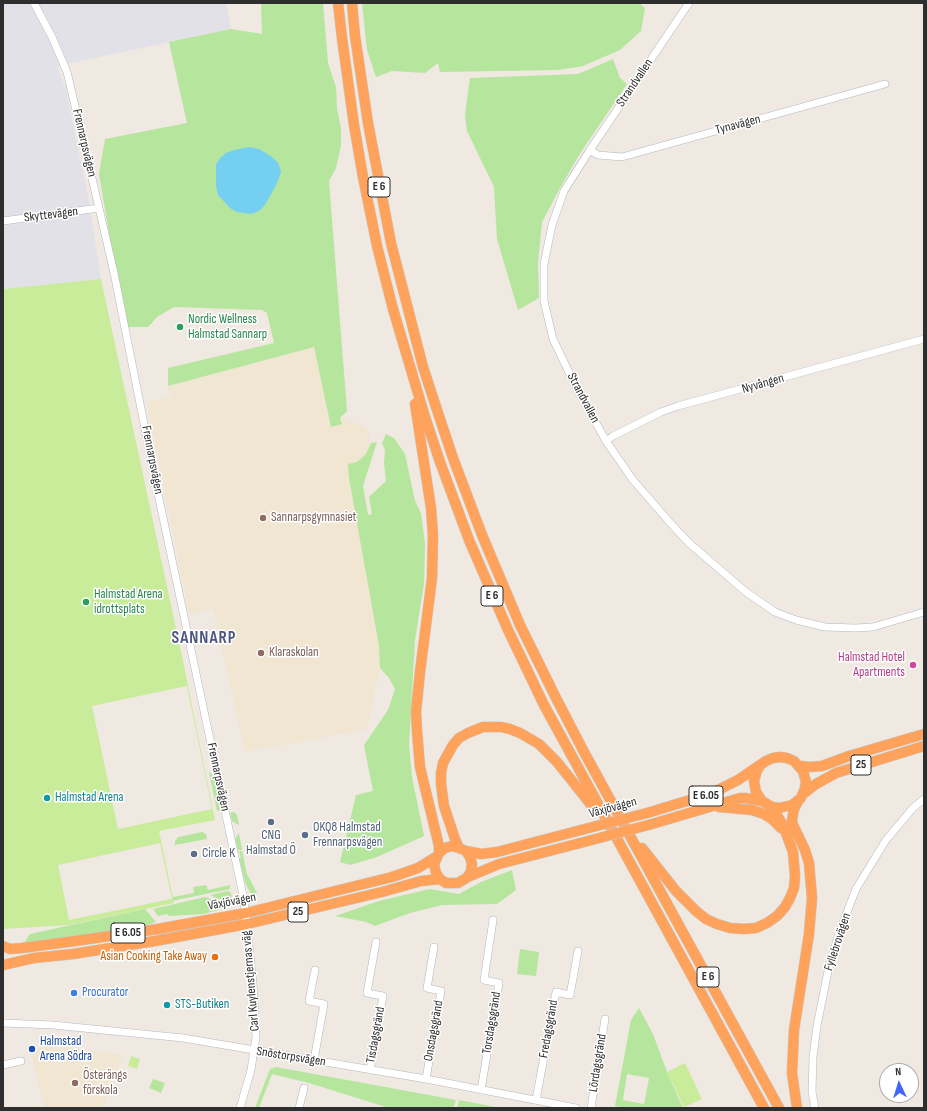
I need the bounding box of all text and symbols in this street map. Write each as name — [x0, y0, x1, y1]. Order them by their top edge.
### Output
street label: Strandvallen — [613, 56, 657, 110]
street label: Frennarpsvägen — [69, 107, 99, 179]
street label: Tynavägen — [714, 112, 762, 138]
road number: E 6 — [368, 177, 390, 197]
street label: Skyttevägen — [23, 204, 79, 226]
place label: Nordic Wellness Halmstad Sannarp — [188, 312, 267, 343]
marker: Nordic Wellness Halmstad Sannarp — [175, 322, 185, 332]
street label: Strandvallen — [563, 370, 603, 426]
street label: Nyvången — [740, 371, 786, 397]
street label: Frennarpsvägen — [138, 424, 166, 496]
place label: Sannarpsgymnasiet — [271, 510, 357, 526]
marker: Sannarpsgymnasiet — [258, 513, 268, 523]
road number: E 6 — [481, 586, 503, 606]
place label: Halmstad Arena idrottsplats — [94, 587, 163, 618]
marker: Halmstad Arena idrottsplats — [81, 597, 91, 607]
district label: SANNARP — [171, 629, 237, 649]
place label: Klaraskolan — [269, 645, 319, 661]
marker: Klaraskolan — [256, 648, 266, 658]
place label: Halmstad Hotel Apartments — [838, 650, 905, 681]
marker: Halmstad Hotel Apartments — [908, 660, 918, 670]
street label: Frennarpsvägen — [203, 741, 233, 813]
road number: 25 — [851, 755, 871, 775]
road number: E 6.05 — [689, 786, 723, 806]
place label: Halmstad Arena — [55, 790, 124, 806]
marker: Halmstad Arena — [42, 793, 52, 803]
street label: Växjövägen — [587, 794, 639, 822]
marker: CNG Halmstad Ö — [266, 817, 276, 827]
place label: OKQ8 Halmstad Frennarpsvägen — [313, 820, 382, 851]
place label: CNG Halmstad Ö — [246, 828, 296, 859]
marker: OKQ8 Halmstad Frennarpsvägen — [300, 830, 310, 840]
place label: Circle K — [202, 846, 235, 862]
marker: Circle K — [189, 849, 199, 859]
street label: Växjövägen — [207, 890, 257, 914]
road number: 25 — [288, 902, 308, 922]
street label: Fyllebrovägen — [821, 911, 855, 973]
road number: E 6.05 — [111, 923, 145, 943]
street label: Carl Kuylenstjernas väg — [239, 930, 263, 1032]
place label: Asian Cooking Take Away — [101, 949, 207, 965]
marker: Asian Cooking Take Away — [210, 952, 220, 962]
road number: E 6 — [697, 967, 719, 987]
place label: Procurator — [82, 985, 129, 1001]
marker: Procurator — [69, 988, 79, 998]
street label: Torsdagsgränd — [479, 991, 505, 1055]
place label: STS-Butiken — [175, 997, 229, 1013]
street label: Onsdagsgränd — [421, 999, 447, 1063]
street label: Fredagsgränd — [536, 999, 562, 1059]
marker: STS-Butiken — [162, 1000, 172, 1010]
street label: Tisdagsgränd — [363, 1005, 389, 1065]
street label: Lördagsgränd — [586, 1033, 610, 1093]
place label: Halmstad Arena Södra — [40, 1034, 92, 1065]
marker: Halmstad Arena Södra — [27, 1044, 37, 1054]
street label: Snöstorpsvägen — [255, 1044, 327, 1070]
north arrow — [879, 1063, 919, 1103]
text: N — [895, 1065, 902, 1078]
place label: Österängs förskola — [83, 1068, 127, 1099]
marker: Österängs förskola — [70, 1078, 80, 1088]

